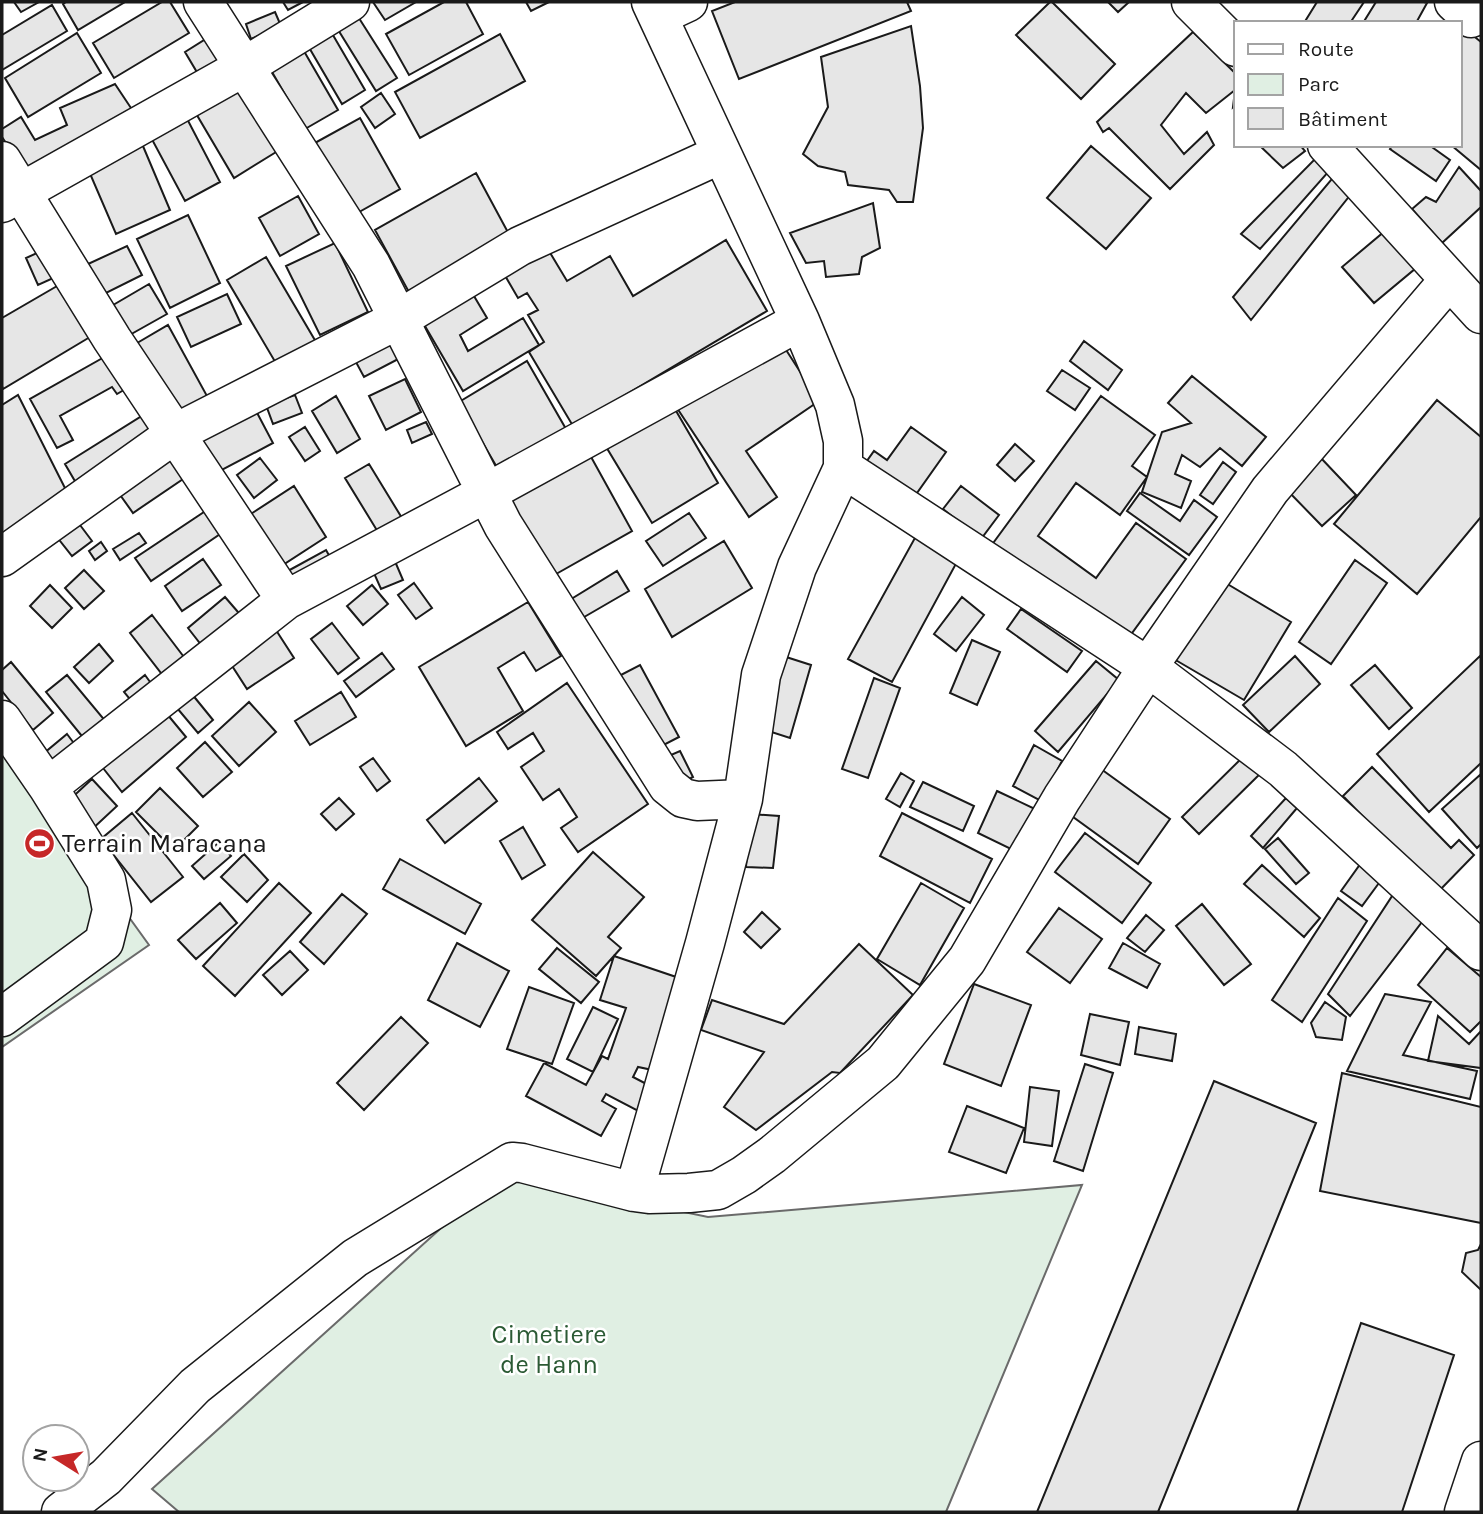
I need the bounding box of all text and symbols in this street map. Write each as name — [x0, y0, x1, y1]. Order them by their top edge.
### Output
legend — [1234, 21, 1462, 147]
text: Route — [1298, 37, 1354, 61]
text: Parc — [1298, 72, 1340, 96]
text: Bâtiment — [1298, 107, 1388, 131]
sports icon: Terrain Maracana — [22, 826, 56, 860]
place label: Terrain Maracana — [62, 828, 267, 859]
park label: Cimetiere de Hann — [492, 1319, 607, 1380]
north arrow — [21, 1423, 91, 1493]
text: N — [28, 1446, 52, 1464]

